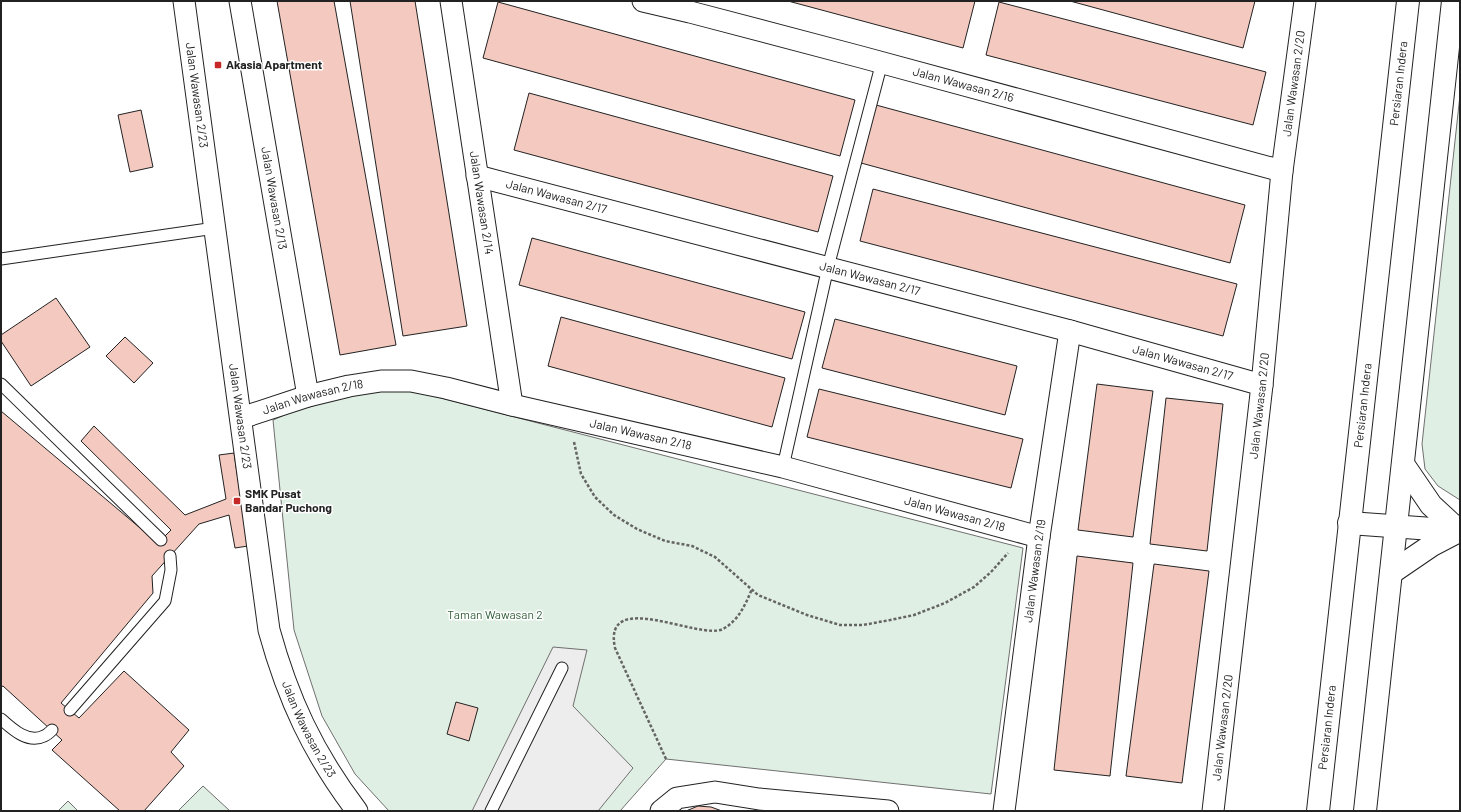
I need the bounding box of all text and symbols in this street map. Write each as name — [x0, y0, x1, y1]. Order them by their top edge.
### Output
street label: Jalan Wawasan 2/20 — [1279, 30, 1307, 137]
street label: Persiaran Indera — [1386, 40, 1409, 126]
street label: Jalan Wawasan 2/23 — [184, 41, 212, 149]
place label: Akasia Apartment — [226, 57, 323, 71]
marker: Akasia Apartment — [213, 60, 223, 70]
street label: Jalan Wawasan 2/16 — [911, 63, 1016, 104]
street label: Jalan Wawasan 2/13 — [259, 145, 291, 250]
street label: Jalan Wawasan 2/14 — [468, 150, 497, 255]
street label: Jalan Wawasan 2/17 — [505, 176, 609, 216]
street label: Jalan Wawasan 2/17 — [818, 258, 922, 298]
street label: Jalan Wawasan 2/17 — [1131, 341, 1235, 383]
street label: Jalan Wawasan 2/20 — [1246, 352, 1271, 459]
street label: Persiaran Indera — [1350, 362, 1374, 448]
street label: Jalan Wawasan 2/23 — [227, 363, 255, 470]
street label: Jalan Wawasan 2/18 — [260, 376, 364, 417]
street label: Jalan Wawasan 2/18 — [589, 415, 693, 452]
place label: SMK Pusat Bandar Puchong — [245, 486, 332, 514]
street label: Jalan Wawasan 2/18 — [903, 493, 1007, 533]
marker: SMK Pusat Bandar Puchong — [232, 496, 242, 506]
street label: Jalan Wawasan 2/19 — [1020, 518, 1048, 623]
park label: Taman Wawasan 2 — [447, 607, 543, 621]
street label: Jalan Wawasan 2/20 — [1209, 674, 1235, 781]
street label: Jalan Wawasan 2/23 — [280, 679, 339, 780]
street label: Persiaran Indera — [1315, 684, 1338, 770]

